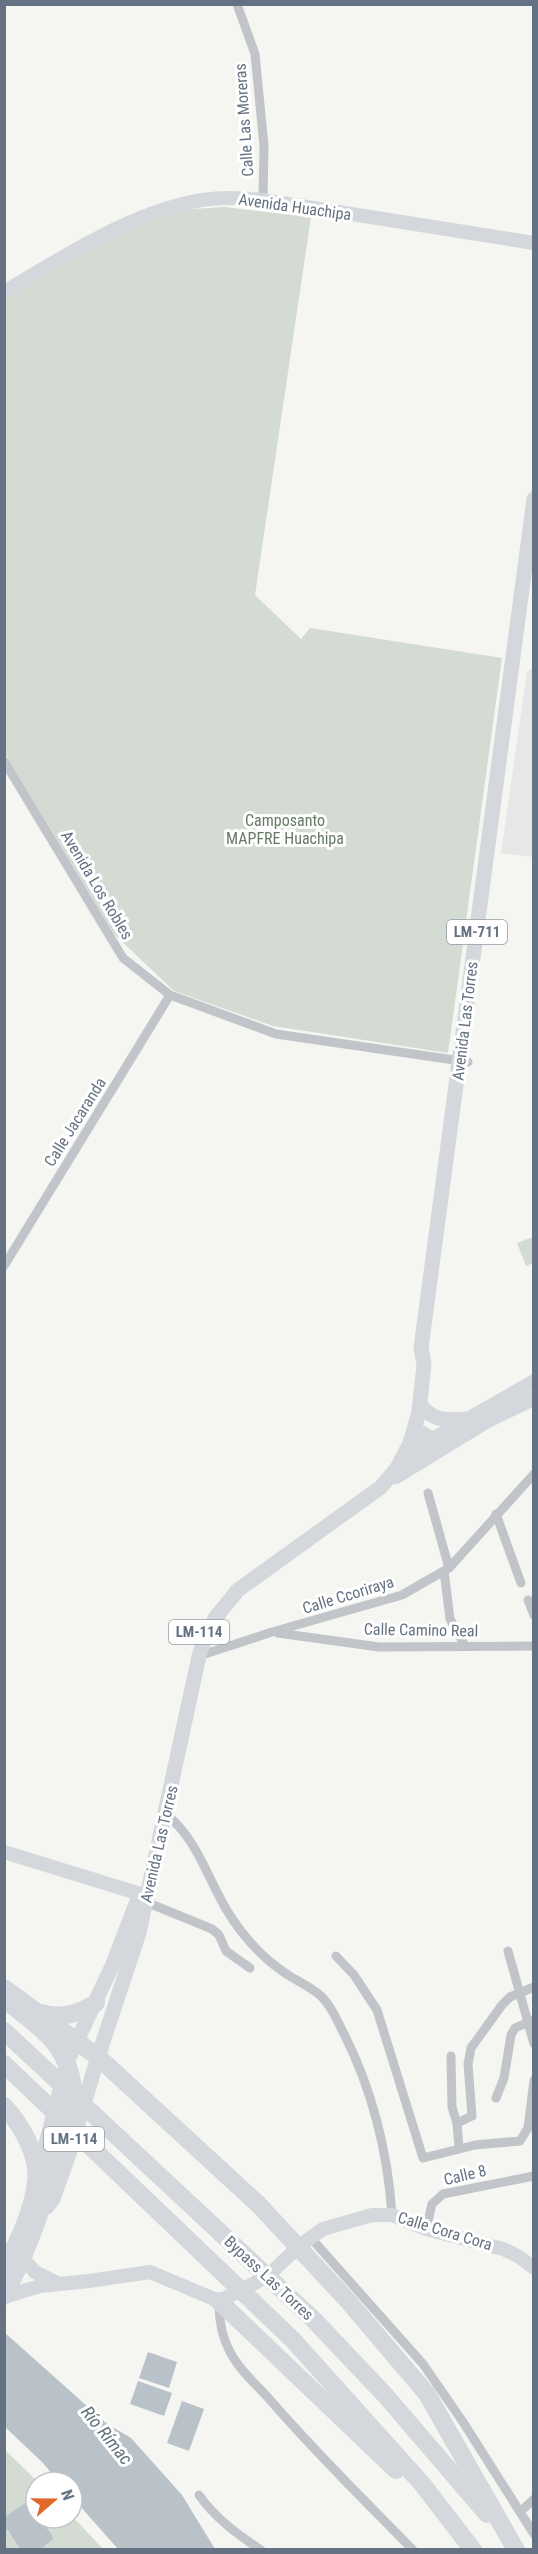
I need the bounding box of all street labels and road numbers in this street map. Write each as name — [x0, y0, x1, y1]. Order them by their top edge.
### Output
street label: Calle Las Moreras — [231, 63, 257, 177]
street label: Avenida Huachipa — [238, 190, 352, 224]
street label: Avenida Los Robles — [57, 827, 137, 943]
road number: LM-711 — [447, 920, 507, 944]
street label: Avenida Las Torres — [448, 960, 482, 1082]
street label: Calle Jacaranda — [40, 1074, 110, 1170]
street label: Calle Ccoriraya — [300, 1572, 396, 1618]
road number: LM-114 — [169, 1620, 229, 1644]
street label: Calle Camino Real — [364, 1620, 478, 1640]
street label: Avenida Las Torres — [136, 1784, 182, 1904]
road number: LM-114 — [44, 2127, 104, 2151]
street label: Calle 8 — [442, 2161, 488, 2189]
street label: Calle Cora Cora — [396, 2208, 494, 2254]
street label: Bypass Las Torres — [220, 2232, 318, 2324]

